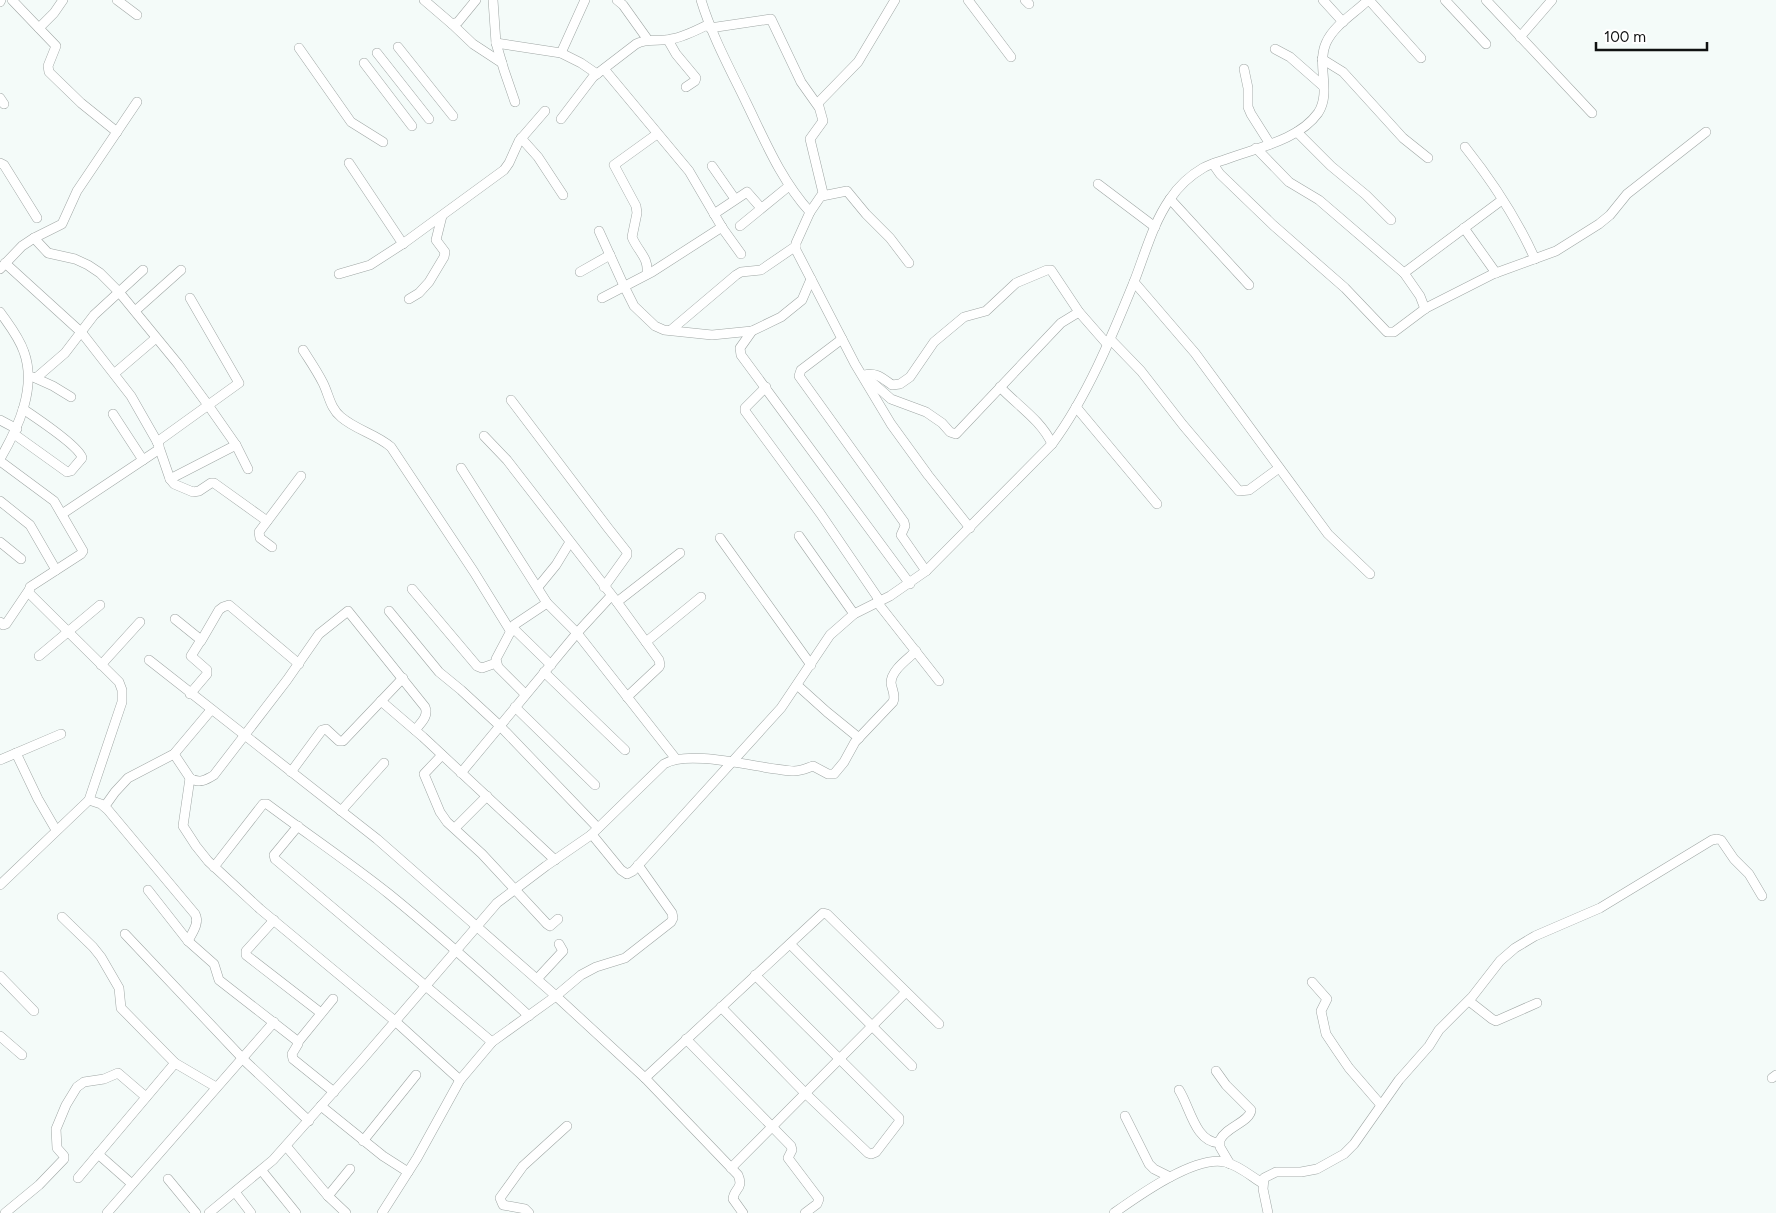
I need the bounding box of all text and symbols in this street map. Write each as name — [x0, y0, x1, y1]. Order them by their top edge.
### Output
scale bar — [1596, 20, 1707, 52]
text: 100 m — [1604, 28, 1646, 46]

